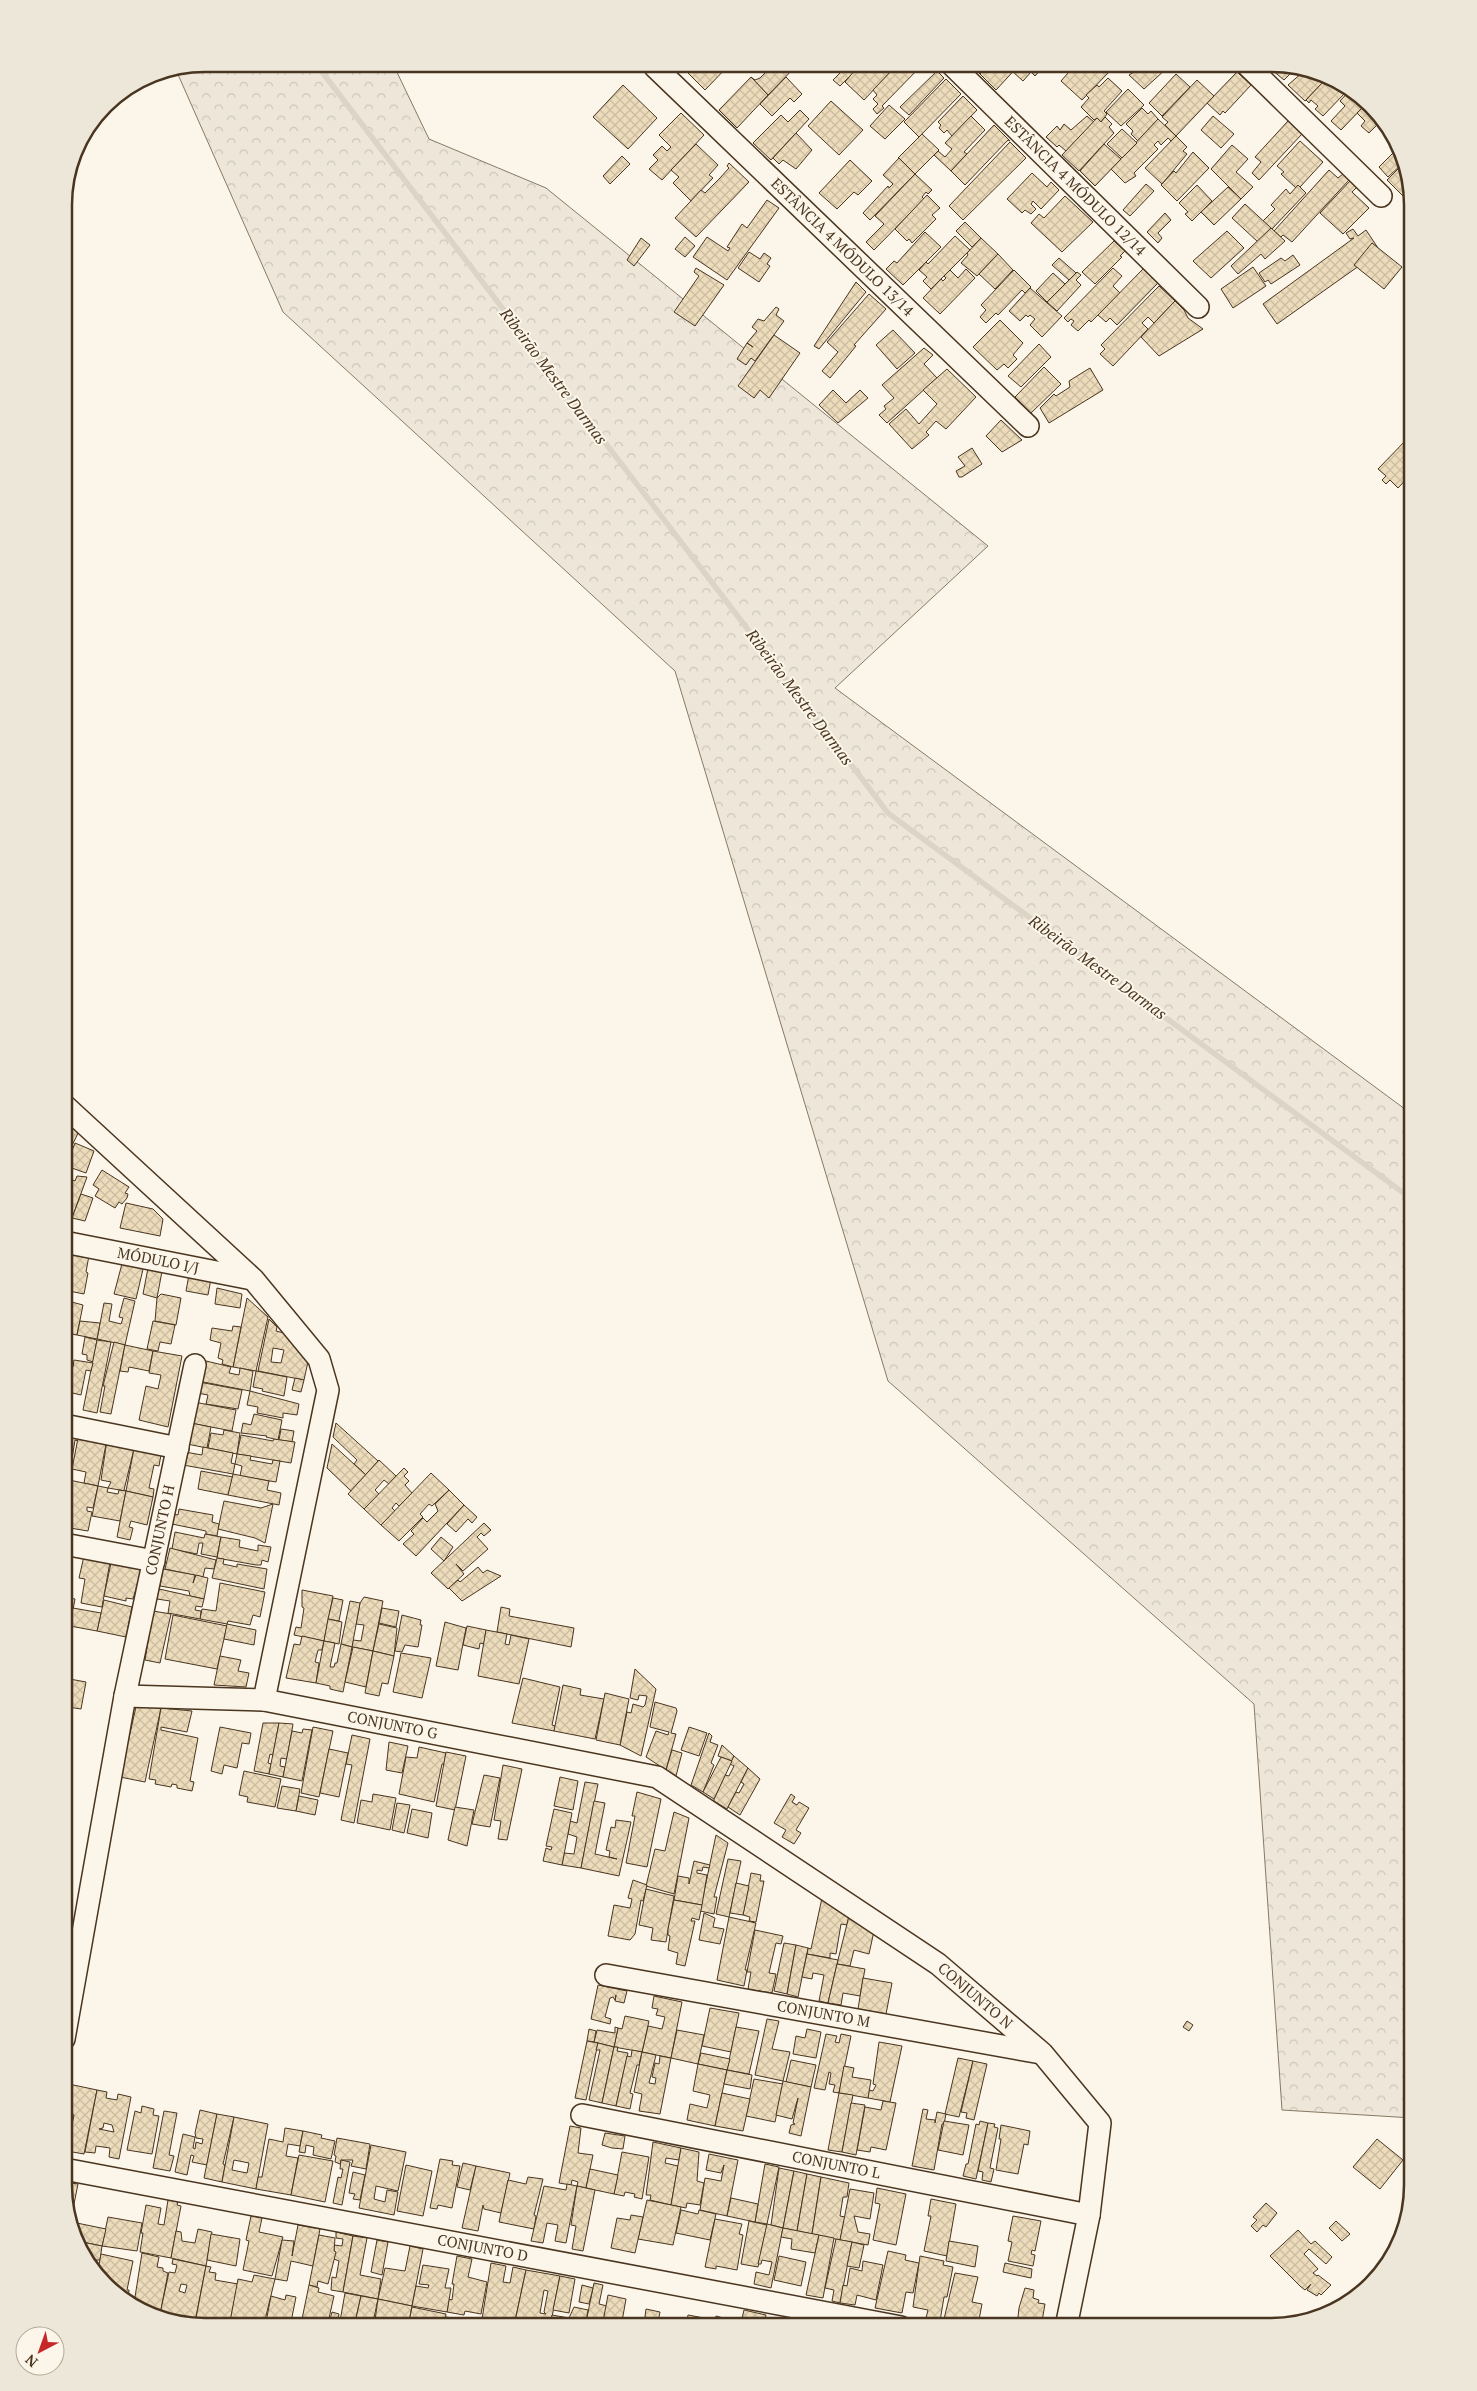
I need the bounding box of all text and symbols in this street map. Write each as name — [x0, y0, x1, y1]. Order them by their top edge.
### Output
street label: ESTÂNCIA 4 MÓDULO 12/14 — [1001, 111, 1151, 259]
street label: ESTÂNCIA 4 MÓDULO 13/14 — [767, 173, 919, 320]
water label: Ribeirão Mestre Darmas — [495, 302, 613, 449]
water label: Ribeirão Mestre Darmas — [741, 623, 859, 770]
water label: Ribeirão Mestre Darmas — [1024, 909, 1172, 1025]
street label: MÓDULO I/J — [116, 1242, 201, 1277]
street label: CONJUNTO H — [140, 1483, 178, 1577]
street label: CONJUNTO G — [346, 1706, 440, 1743]
street label: CONJUNTO N — [934, 1957, 1017, 2033]
street label: CONJUNTO M — [776, 1995, 872, 2031]
street label: CONJUNTO L — [790, 2146, 882, 2183]
street label: CONJUNTO D — [436, 2229, 530, 2265]
north arrow — [15, 2326, 65, 2376]
text: N — [21, 2350, 41, 2372]

